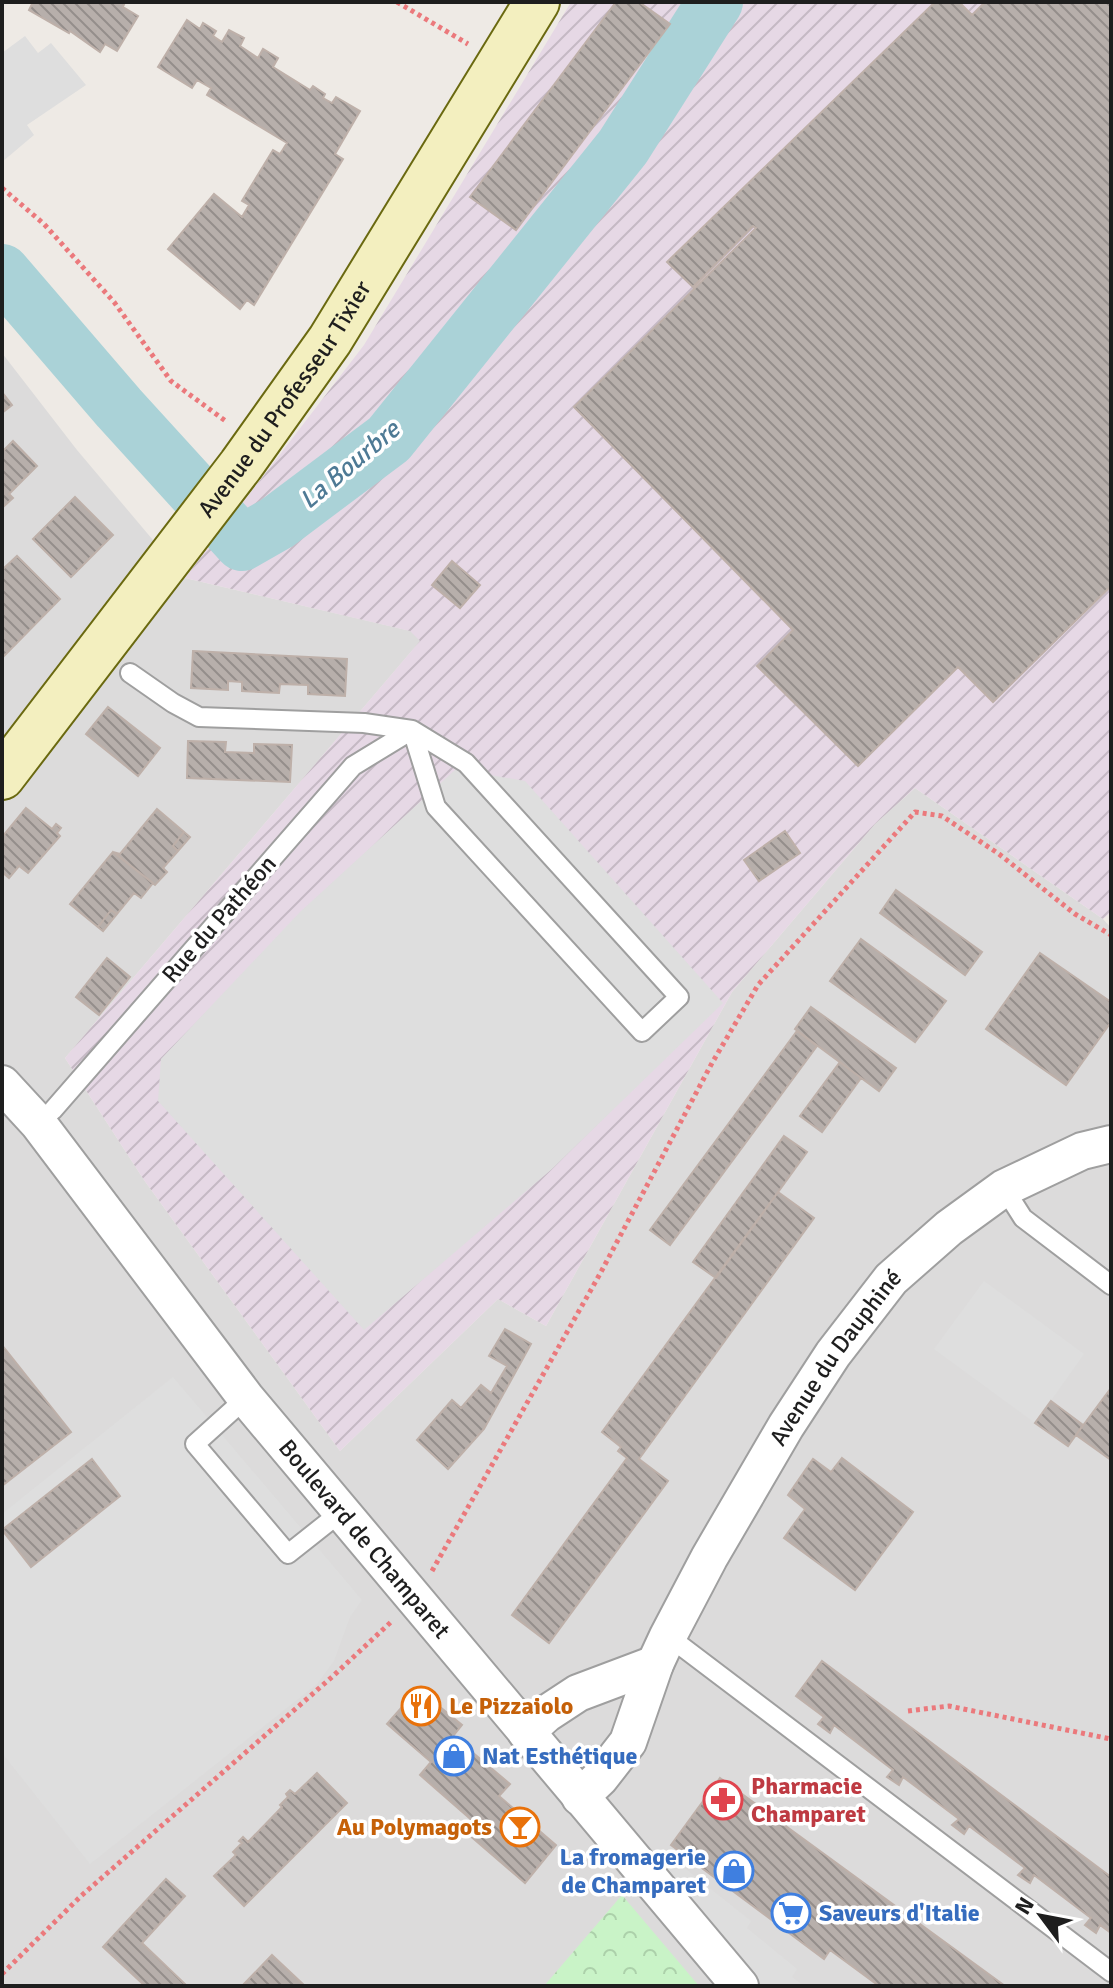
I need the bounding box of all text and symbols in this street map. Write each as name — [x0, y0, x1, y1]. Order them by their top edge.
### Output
street label: Avenue du Professeur Tixier — [191, 275, 378, 523]
water label: La Bourbre — [293, 413, 408, 516]
street label: Rue du Pathéon — [155, 849, 283, 989]
street label: Avenue du Dauphiné — [763, 1262, 907, 1451]
street label: Boulevard de Champaret — [272, 1433, 457, 1645]
restaurant icon: Le Pizzaiolo — [400, 1685, 442, 1727]
place label: Le Pizzaiolo — [449, 1691, 573, 1721]
shop icon: Nat Esthétique — [433, 1735, 475, 1777]
place label: Nat Esthétique — [482, 1741, 638, 1771]
place label: Pharmacie Champaret — [751, 1771, 866, 1829]
pharmacy icon: Pharmacie Champaret — [702, 1779, 744, 1821]
bar icon: Au Polymagots — [499, 1806, 541, 1848]
place label: Au Polymagots — [337, 1812, 492, 1842]
place label: La fromagerie de Champaret — [559, 1842, 706, 1900]
shop icon: La fromagerie de Champaret — [713, 1850, 755, 1892]
north arrow — [1001, 1876, 1081, 1956]
supermarket icon: Saveurs d'Italie — [770, 1892, 812, 1934]
text: N — [1009, 1892, 1040, 1919]
place label: Saveurs d'Italie — [819, 1898, 980, 1928]

